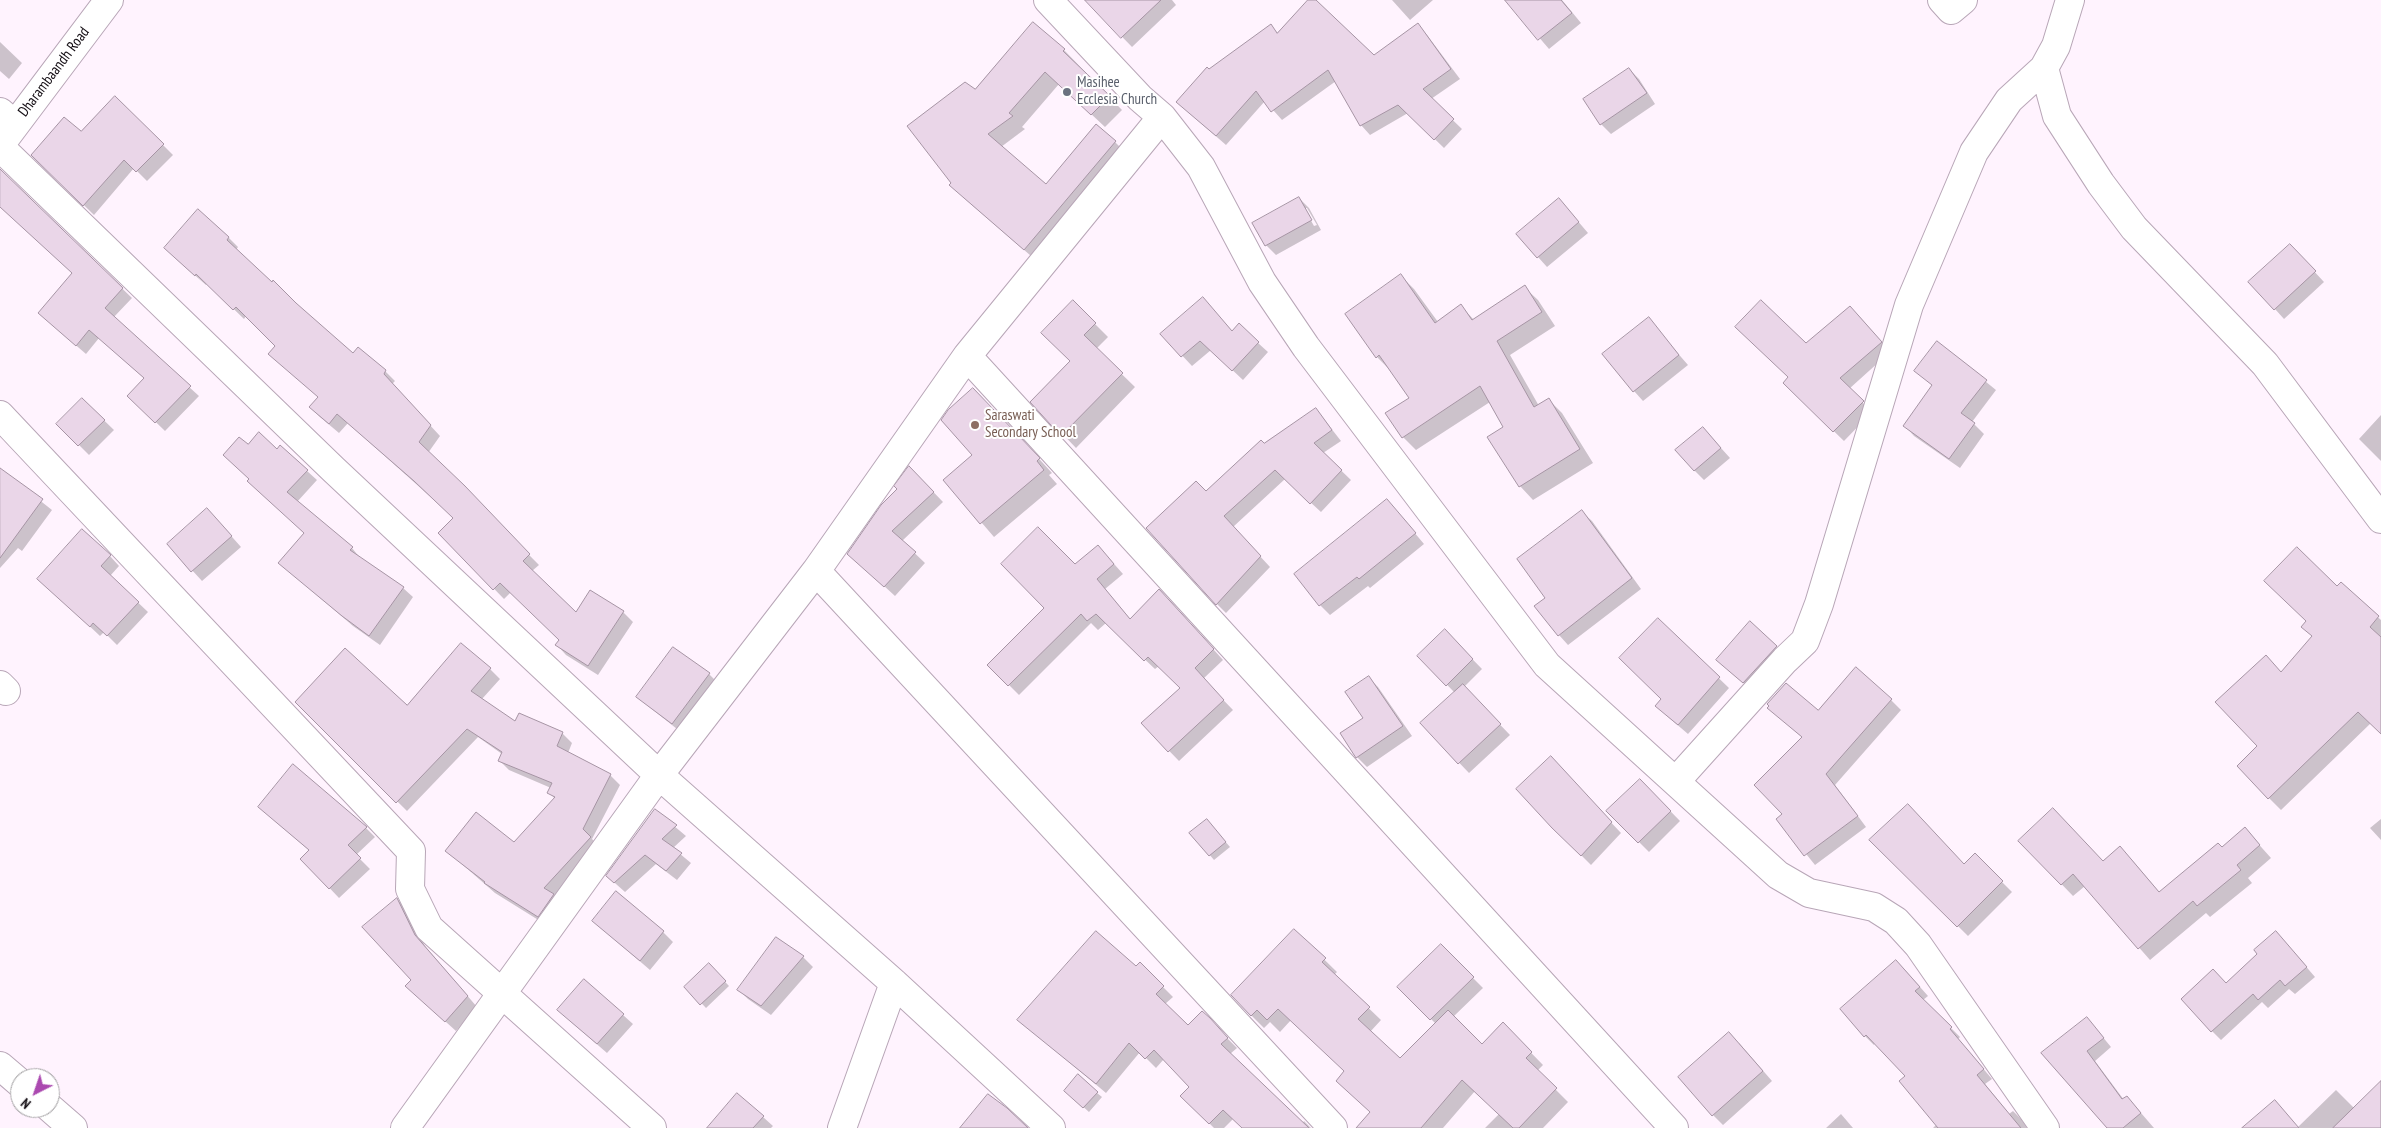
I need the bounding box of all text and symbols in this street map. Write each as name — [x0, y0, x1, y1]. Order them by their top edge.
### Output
street label: Dharambaandh Road — [15, 24, 93, 120]
place label: Masihee Ecclesia Church — [1077, 74, 1157, 109]
marker: Masihee Ecclesia Church — [1061, 86, 1073, 98]
place label: Saraswati Secondary School — [985, 407, 1076, 442]
marker: Saraswati Secondary School — [969, 419, 981, 431]
north arrow — [10, 1068, 60, 1118]
text: N — [17, 1094, 35, 1113]

